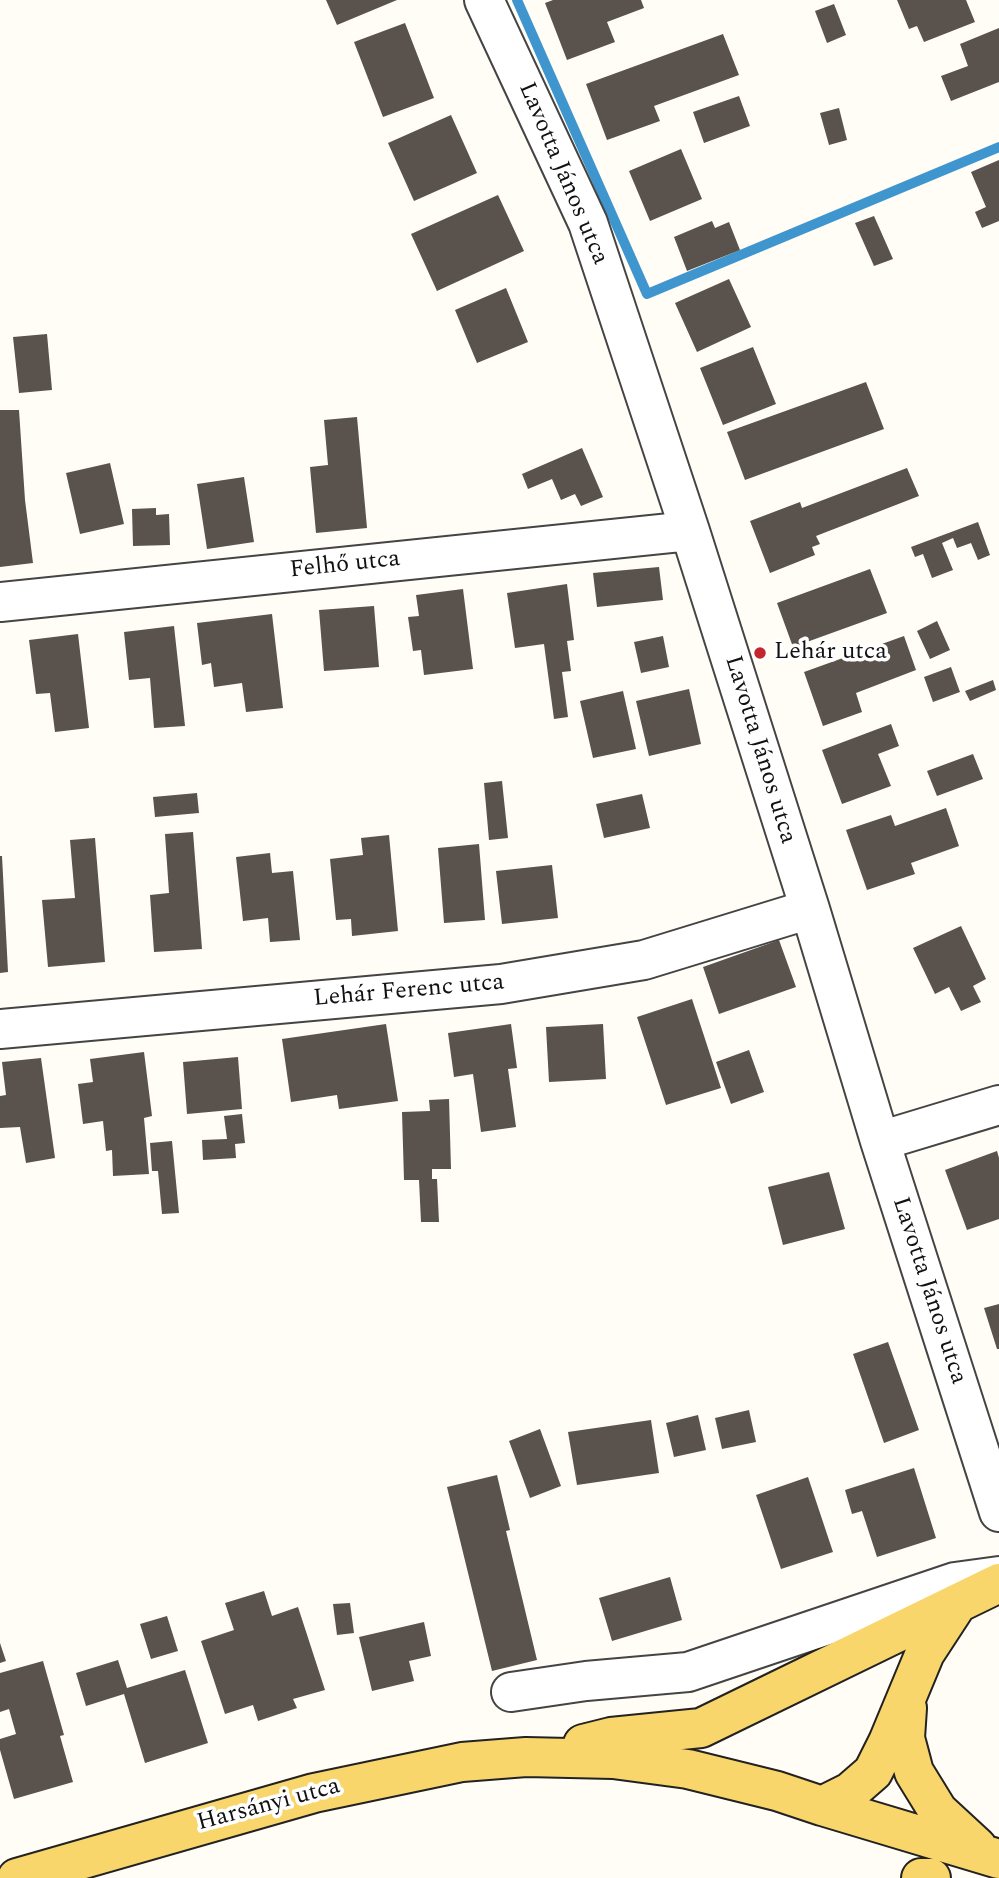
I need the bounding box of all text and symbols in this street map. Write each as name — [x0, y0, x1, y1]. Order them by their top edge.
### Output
street label: Lavotta János utca — [511, 79, 613, 269]
street label: Felhő utca — [288, 546, 402, 586]
place label: Lehár utca — [774, 639, 887, 667]
marker: Lehár utca — [752, 645, 768, 661]
street label: Lavotta János utca — [717, 653, 801, 847]
street label: Lehár Ferenc utca — [312, 969, 506, 1015]
street label: Lavotta János utca — [884, 1194, 972, 1388]
street label: Harsányi utca — [194, 1773, 344, 1839]

